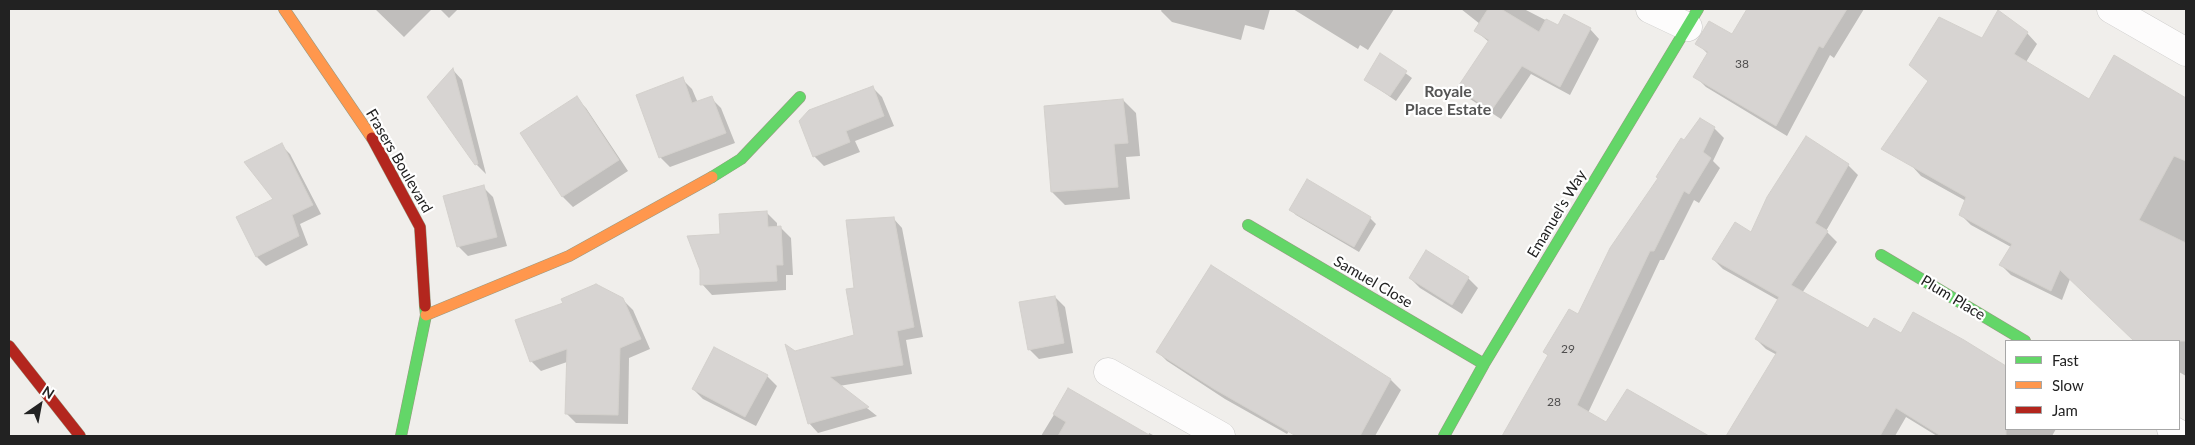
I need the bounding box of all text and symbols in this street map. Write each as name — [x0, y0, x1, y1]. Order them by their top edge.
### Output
house number: 38 — [1735, 57, 1749, 71]
district label: Royale Place Estate — [1405, 82, 1491, 120]
street label: Frasers Boulevard — [362, 106, 436, 216]
street label: Emanuel's Way — [1524, 167, 1590, 261]
street label: Samuel Close — [1330, 252, 1416, 312]
street label: Plum Place — [1918, 272, 1988, 324]
legend — [2005, 340, 2180, 430]
house number: 29 — [1561, 342, 1575, 356]
text: Fast — [2052, 351, 2079, 369]
text: Slow — [2052, 376, 2084, 394]
north arrow — [15, 380, 65, 430]
text: N — [39, 382, 58, 402]
house number: 28 — [1547, 395, 1561, 409]
text: Jam — [2052, 401, 2078, 419]

